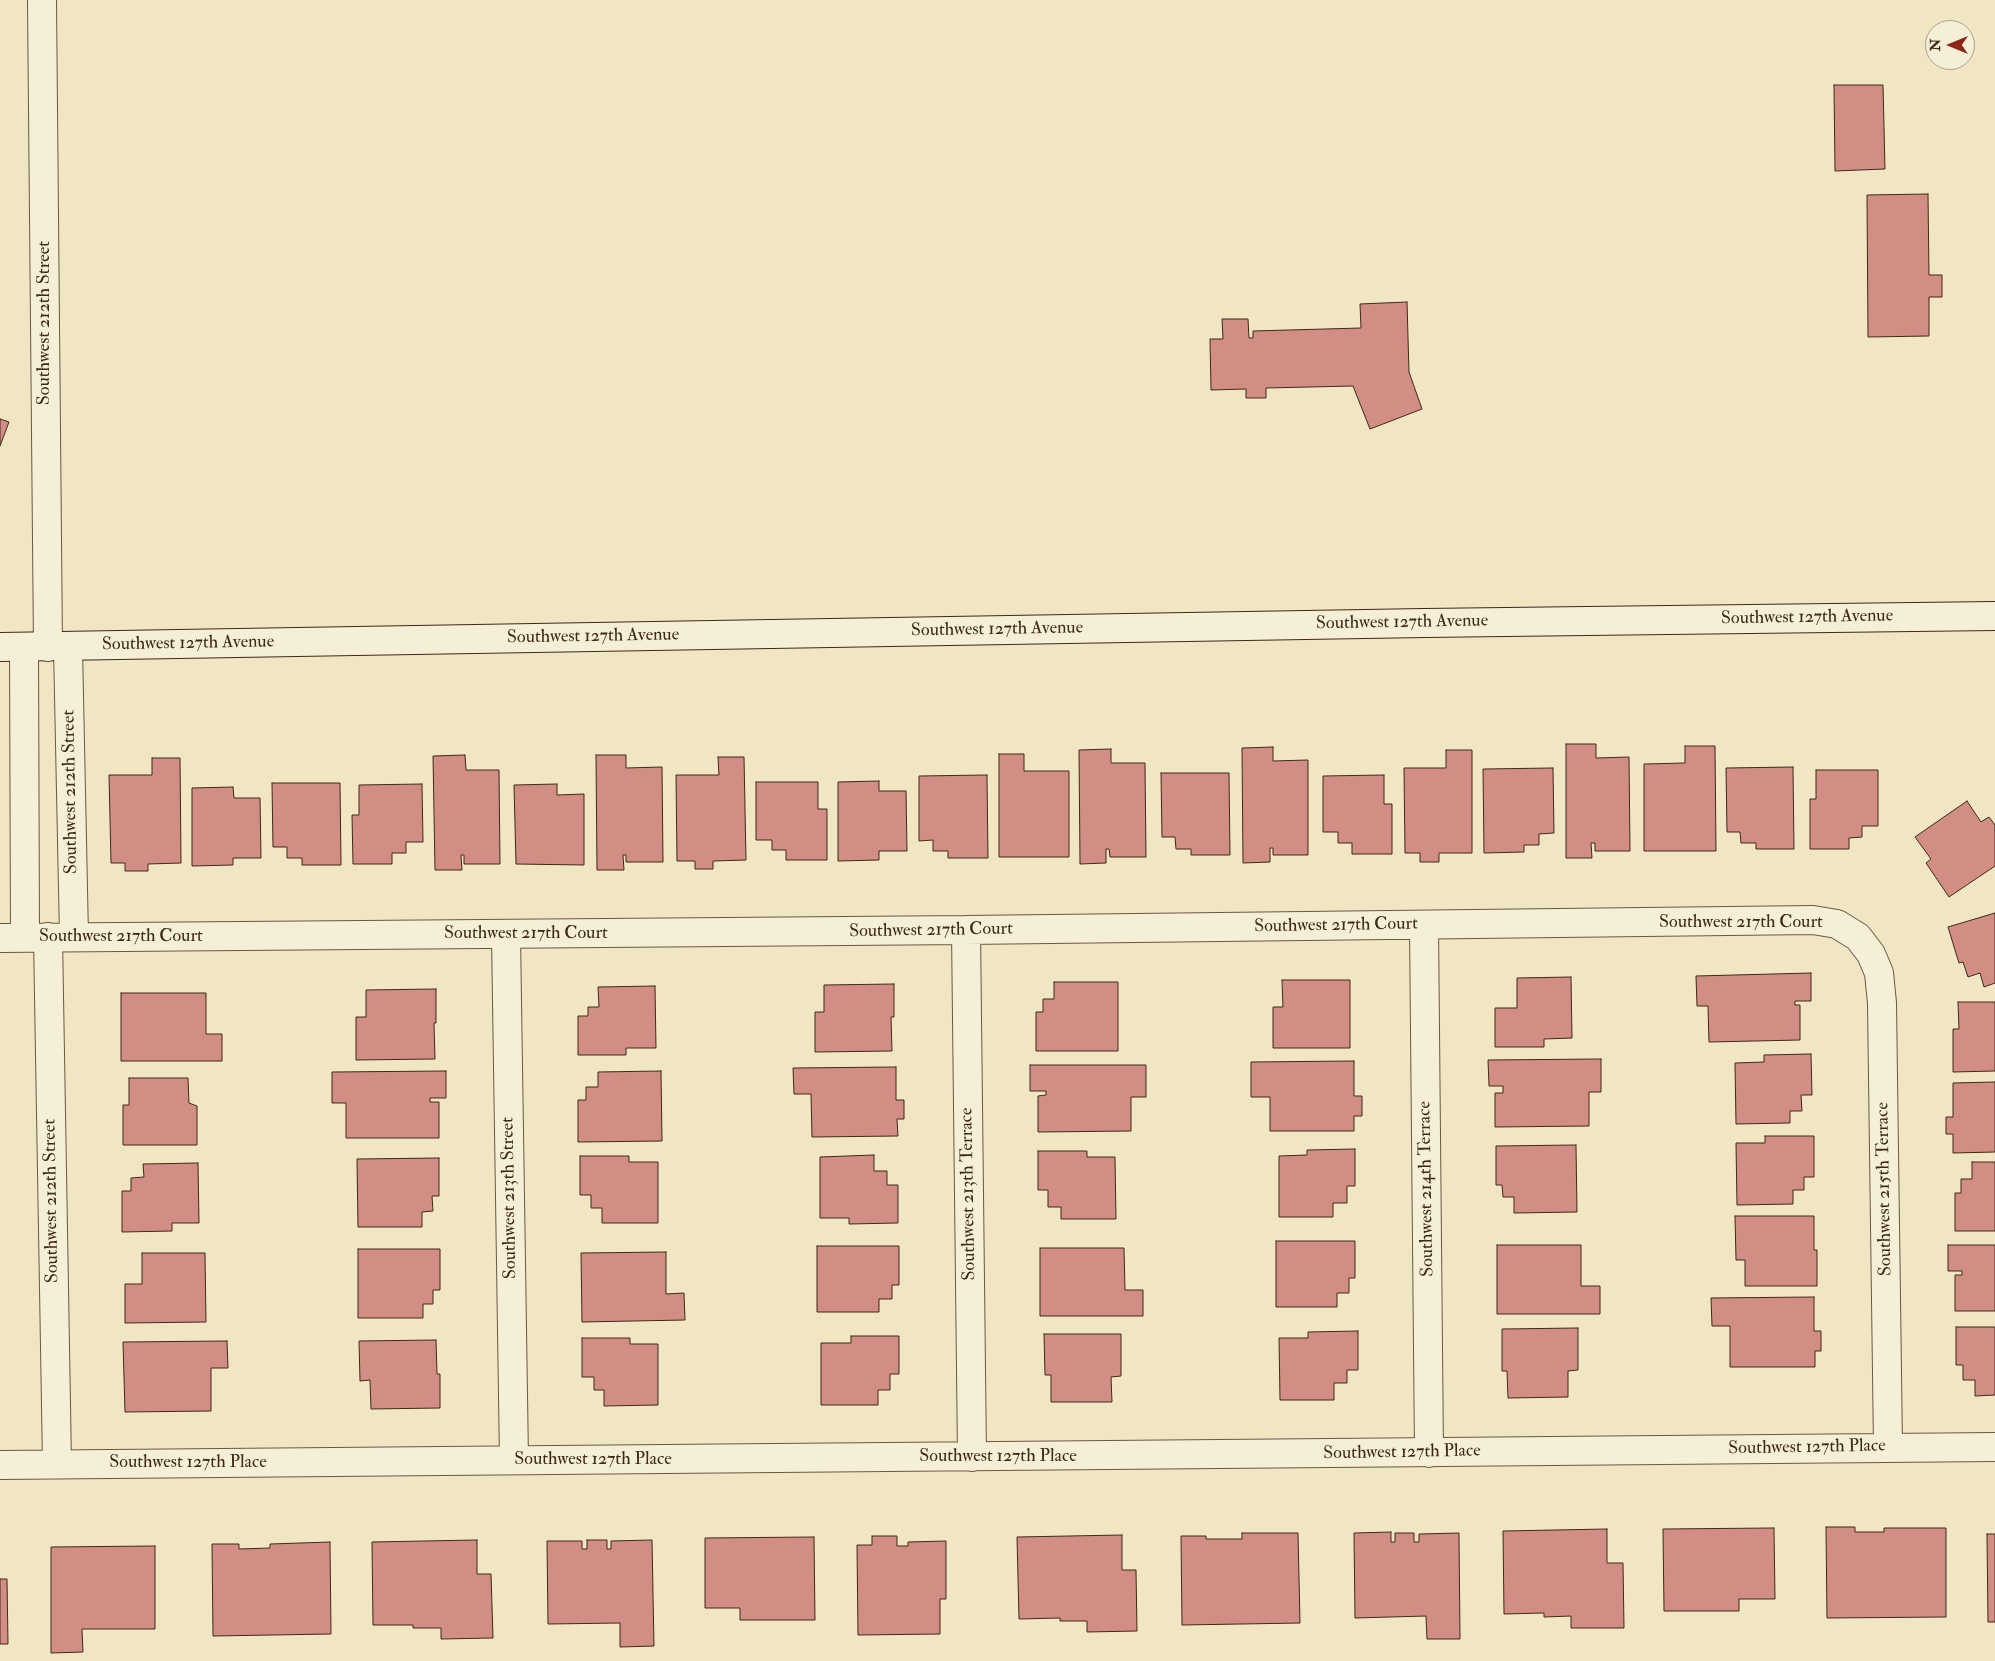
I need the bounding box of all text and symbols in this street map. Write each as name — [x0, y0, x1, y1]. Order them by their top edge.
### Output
north arrow — [1925, 20, 1975, 70]
text: N — [1927, 39, 1944, 51]
street label: Southwest 212th Street — [34, 241, 56, 405]
street label: Southwest 127th Avenue — [1721, 606, 1893, 630]
street label: Southwest 127th Avenue — [1316, 611, 1488, 635]
street label: Southwest 127th Avenue — [911, 618, 1083, 642]
street label: Southwest 127th Avenue — [507, 625, 679, 649]
street label: Southwest 127th Avenue — [102, 632, 274, 656]
street label: Southwest 212th Street — [59, 710, 83, 874]
street label: Southwest 217th Court — [1659, 912, 1823, 934]
street label: Southwest 217th Court — [1254, 914, 1418, 938]
street label: Southwest 217th Court — [849, 919, 1013, 943]
street label: Southwest 217th Court — [444, 923, 608, 945]
street label: Southwest 217th Court — [39, 926, 203, 948]
street label: Southwest 214th Terrace — [1415, 1101, 1439, 1277]
street label: Southwest 215th Terrace — [1873, 1102, 1897, 1276]
street label: Southwest 213th Terrace — [957, 1107, 981, 1281]
street label: Southwest 213th Street — [498, 1117, 522, 1279]
street label: Southwest 212th Street — [40, 1119, 64, 1283]
street label: Southwest 127th Place — [1728, 1436, 1886, 1460]
street label: Southwest 127th Place — [1323, 1441, 1481, 1465]
street label: Southwest 127th Place — [919, 1446, 1077, 1468]
street label: Southwest 127th Place — [514, 1449, 672, 1471]
street label: Southwest 127th Place — [109, 1452, 267, 1474]

